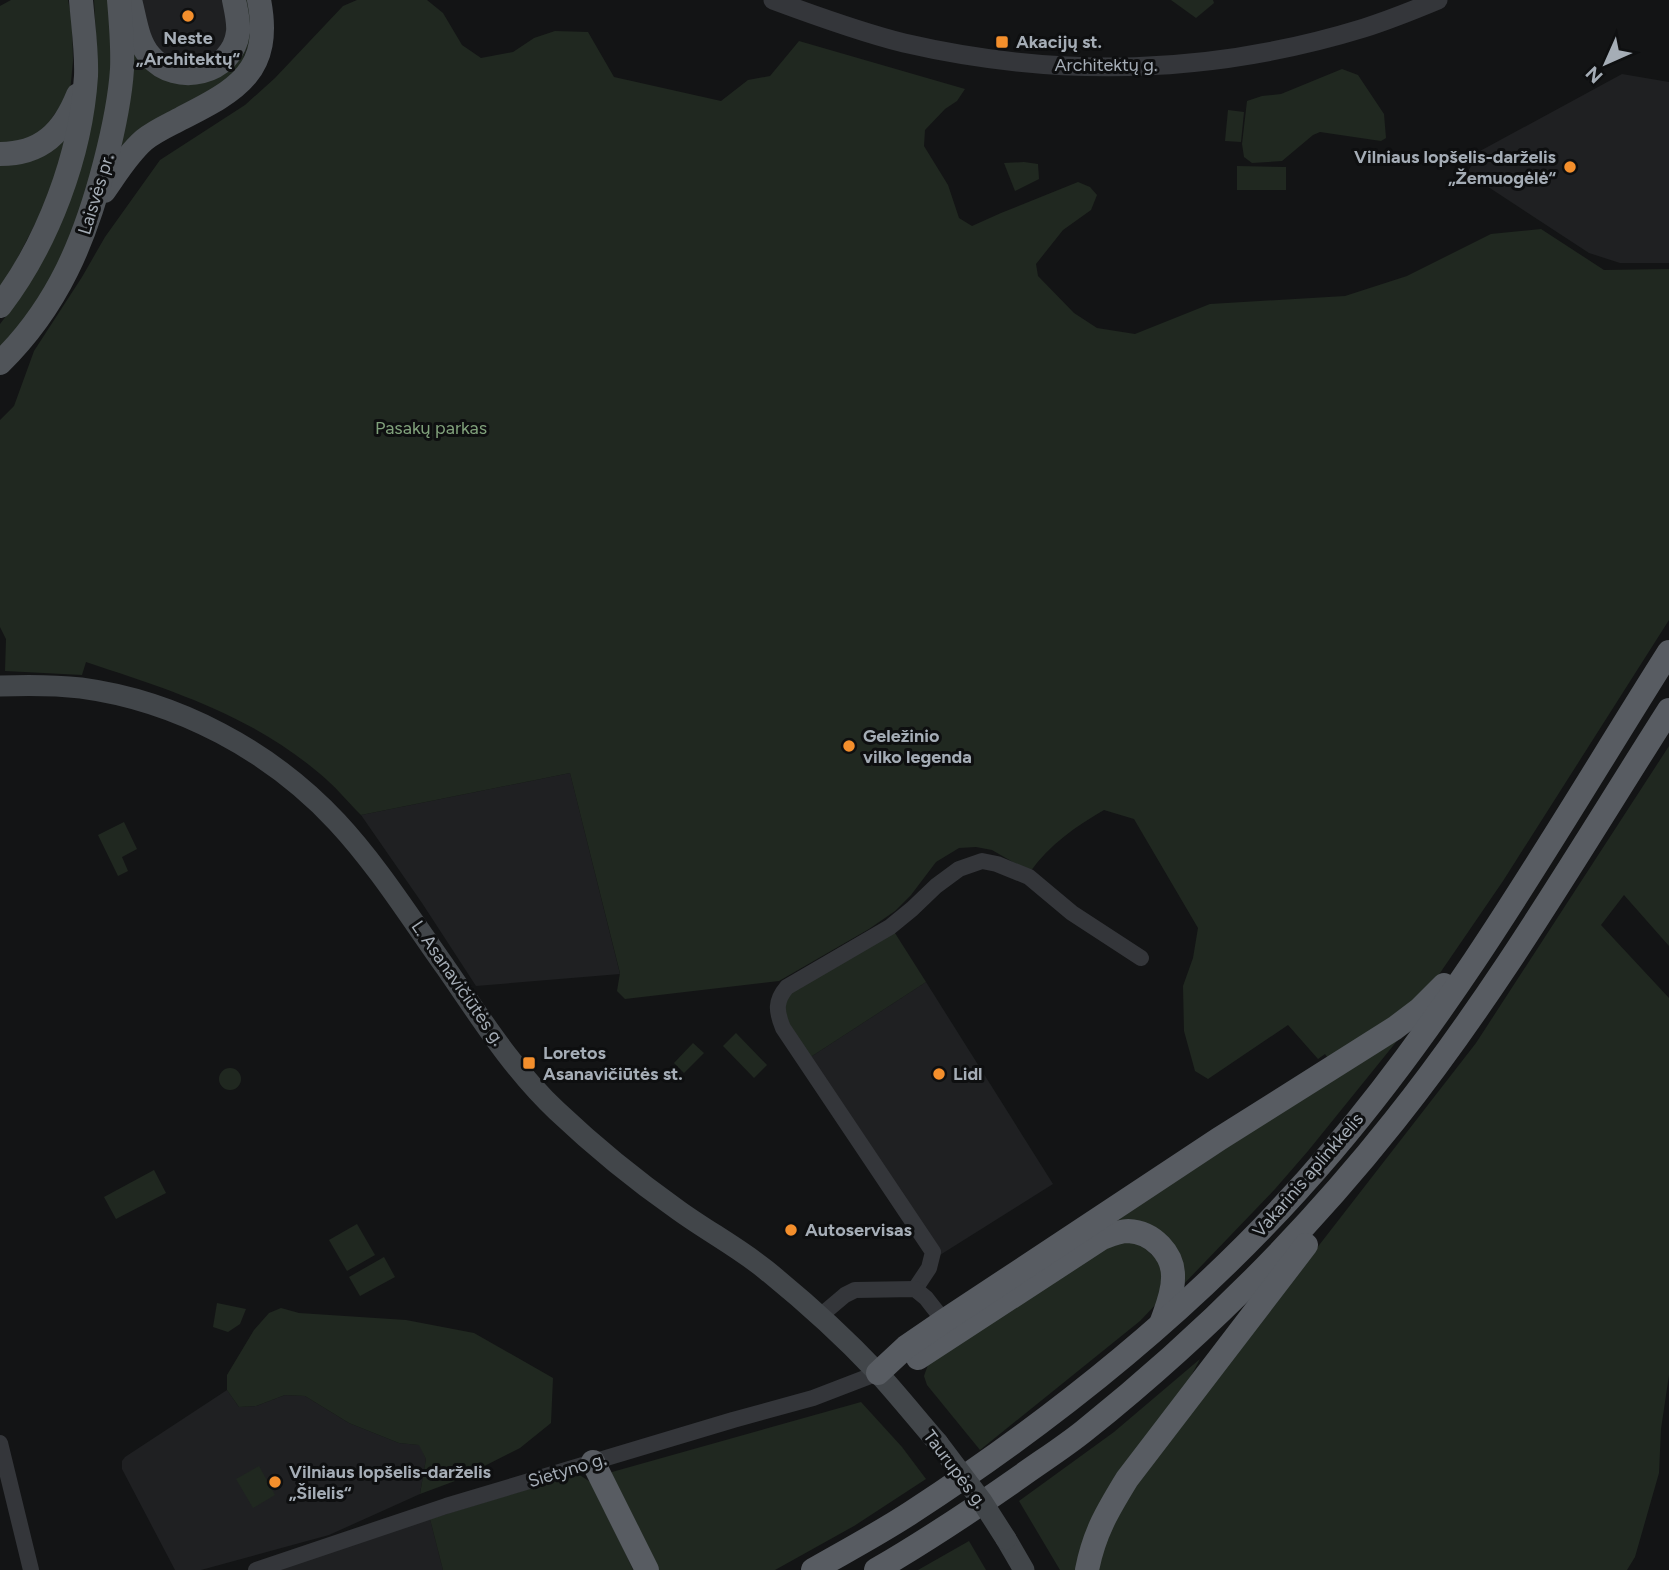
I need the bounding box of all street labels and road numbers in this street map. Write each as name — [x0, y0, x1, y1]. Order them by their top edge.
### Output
street label: Architektų g. — [1054, 54, 1158, 76]
street label: Laisvės pr. — [73, 151, 119, 237]
street label: L. Asanavičiūtės g. — [407, 916, 509, 1050]
street label: Vakarinis aplinkkelis — [1248, 1108, 1368, 1242]
street label: Taurupės g. — [919, 1426, 991, 1512]
street label: Sietyno g. — [525, 1448, 609, 1492]

